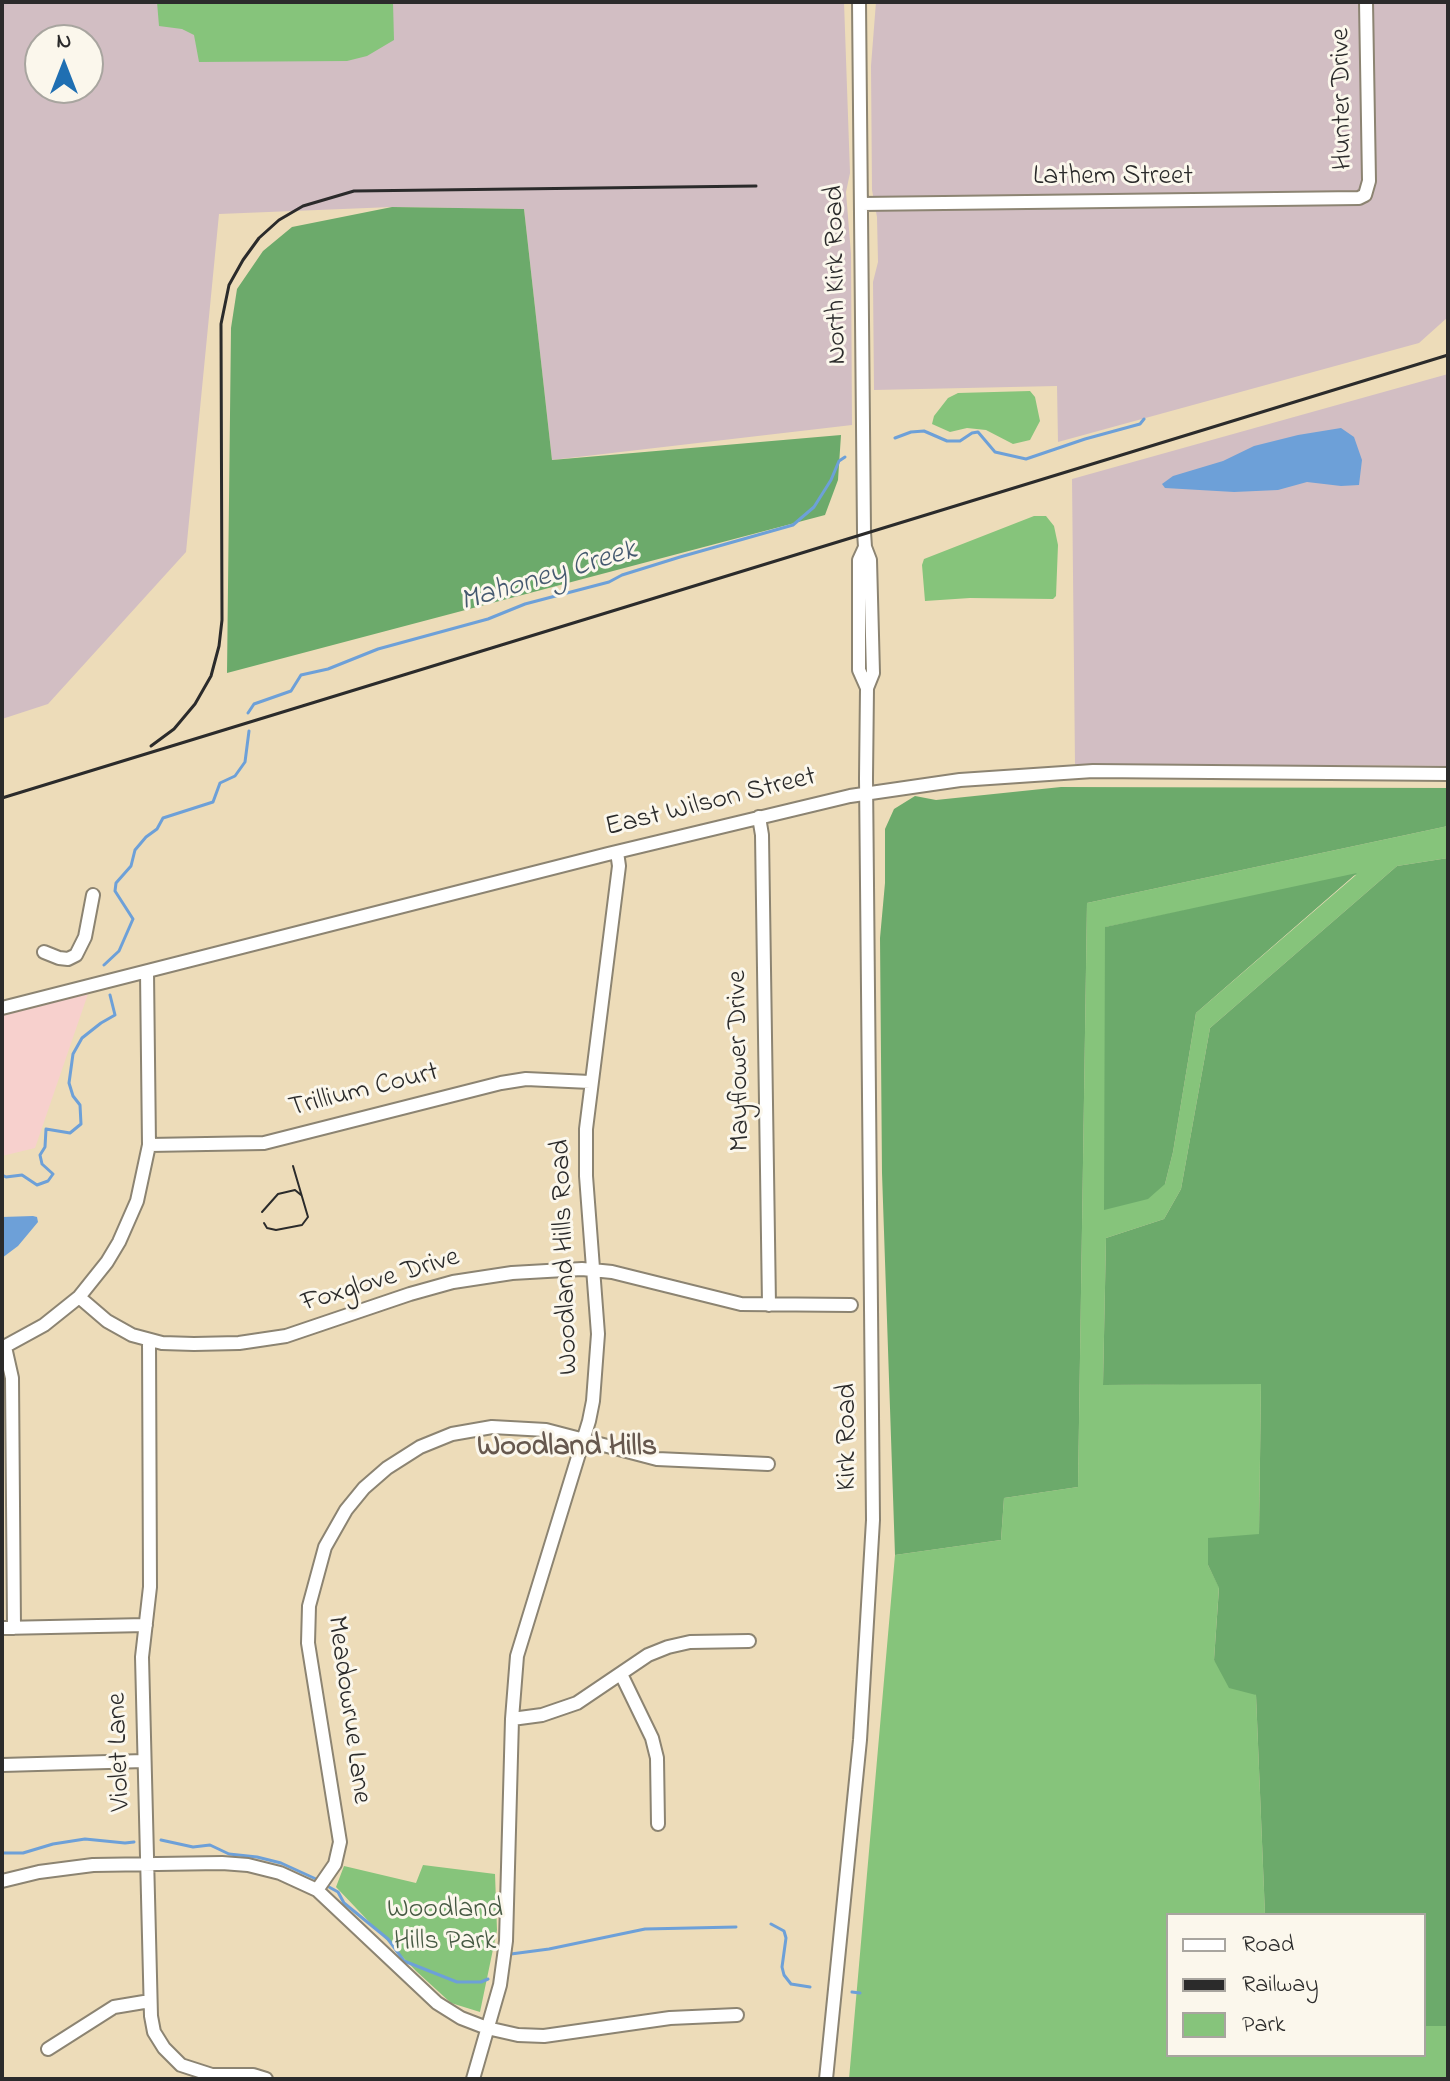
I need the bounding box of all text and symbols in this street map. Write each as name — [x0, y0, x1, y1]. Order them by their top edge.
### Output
north arrow — [24, 24, 104, 104]
text: N — [57, 26, 71, 58]
street label: Hunter Drive — [1326, 28, 1362, 170]
street label: Lathem Street — [1033, 161, 1193, 195]
street label: North Kirk Road — [820, 185, 856, 365]
water label: Mahoney Creek — [456, 534, 642, 622]
street label: East Wilson Street — [602, 762, 820, 846]
street label: Mayflower Drive — [723, 970, 759, 1152]
street label: Trillium Court — [286, 1057, 442, 1127]
street label: Woodland Hills Road — [546, 1139, 588, 1375]
street label: Foxglove Drive — [298, 1242, 464, 1322]
street label: Kirk Road — [832, 1383, 866, 1491]
district label: Woodland Hills — [477, 1431, 657, 1467]
street label: Meadowrue Lane — [317, 1614, 377, 1806]
street label: Violet Lane — [102, 1692, 140, 1812]
park label: Woodland Hills Park — [387, 1894, 503, 1960]
legend — [1166, 1913, 1426, 2057]
text: Road — [1242, 1928, 1294, 1963]
text: Railway — [1242, 1968, 1319, 2003]
text: Park — [1242, 2008, 1285, 2043]

